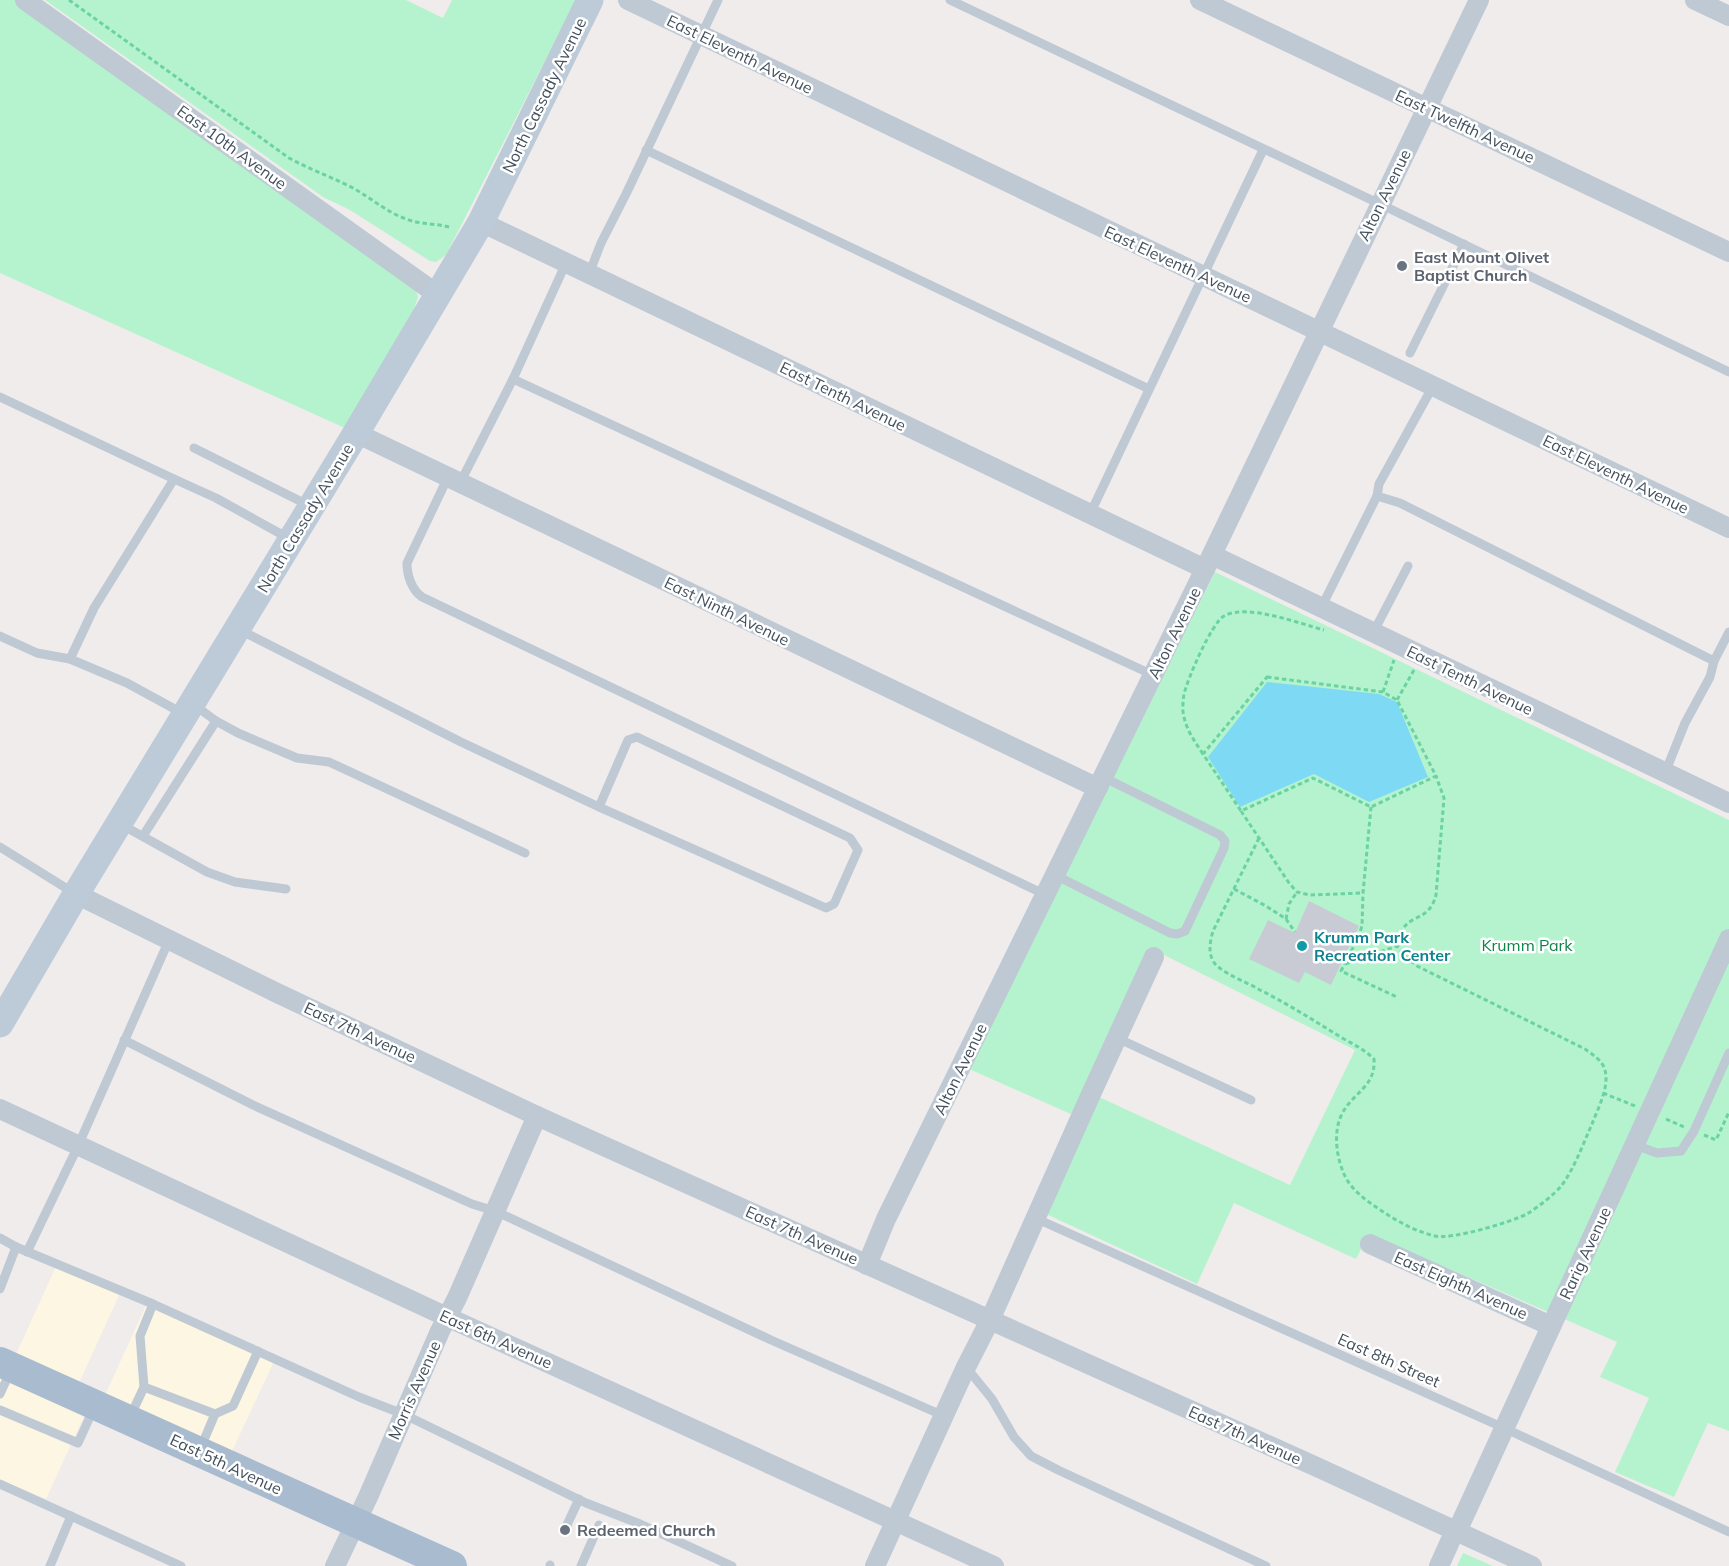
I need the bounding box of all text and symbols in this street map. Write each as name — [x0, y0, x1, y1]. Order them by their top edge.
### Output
street label: East Eleventh Avenue — [664, 10, 816, 98]
street label: North Cassady Avenue — [498, 14, 590, 176]
street label: East Twelfth Avenue — [1392, 85, 1538, 167]
street label: East 10th Avenue — [173, 101, 291, 193]
street label: Alton Avenue — [1353, 146, 1415, 244]
street label: East Eleventh Avenue — [1101, 221, 1255, 307]
place label: East Mount Olivet Baptist Church — [1414, 247, 1549, 285]
marker: East Mount Olivet Baptist Church — [1395, 259, 1409, 273]
street label: East Tenth Avenue — [777, 357, 909, 435]
street label: East Eleventh Avenue — [1540, 430, 1692, 518]
street label: North Cassady Avenue — [253, 440, 357, 596]
street label: East Ninth Avenue — [661, 572, 793, 650]
street label: Alton Avenue — [1143, 584, 1205, 682]
street label: East Tenth Avenue — [1404, 641, 1536, 719]
place label: Krumm Park Recreation Center — [1314, 927, 1451, 965]
park label: Krumm Park — [1481, 935, 1573, 955]
marker: Krumm Park Recreation Center — [1295, 939, 1309, 953]
street label: East 7th Avenue — [301, 997, 419, 1067]
street label: Alton Avenue — [929, 1020, 991, 1118]
street label: East 7th Avenue — [743, 1201, 861, 1269]
street label: Rarig Avenue — [1555, 1204, 1615, 1302]
street label: East Eighth Avenue — [1391, 1247, 1531, 1323]
street label: East 6th Avenue — [437, 1305, 555, 1373]
street label: East 8th Street — [1335, 1329, 1443, 1392]
street label: Morris Avenue — [383, 1337, 445, 1443]
street label: East 7th Avenue — [1186, 1401, 1304, 1469]
street label: East 5th Avenue — [167, 1429, 285, 1499]
place label: Redeemed Church — [577, 1520, 716, 1540]
marker: Redeemed Church — [558, 1523, 572, 1537]

